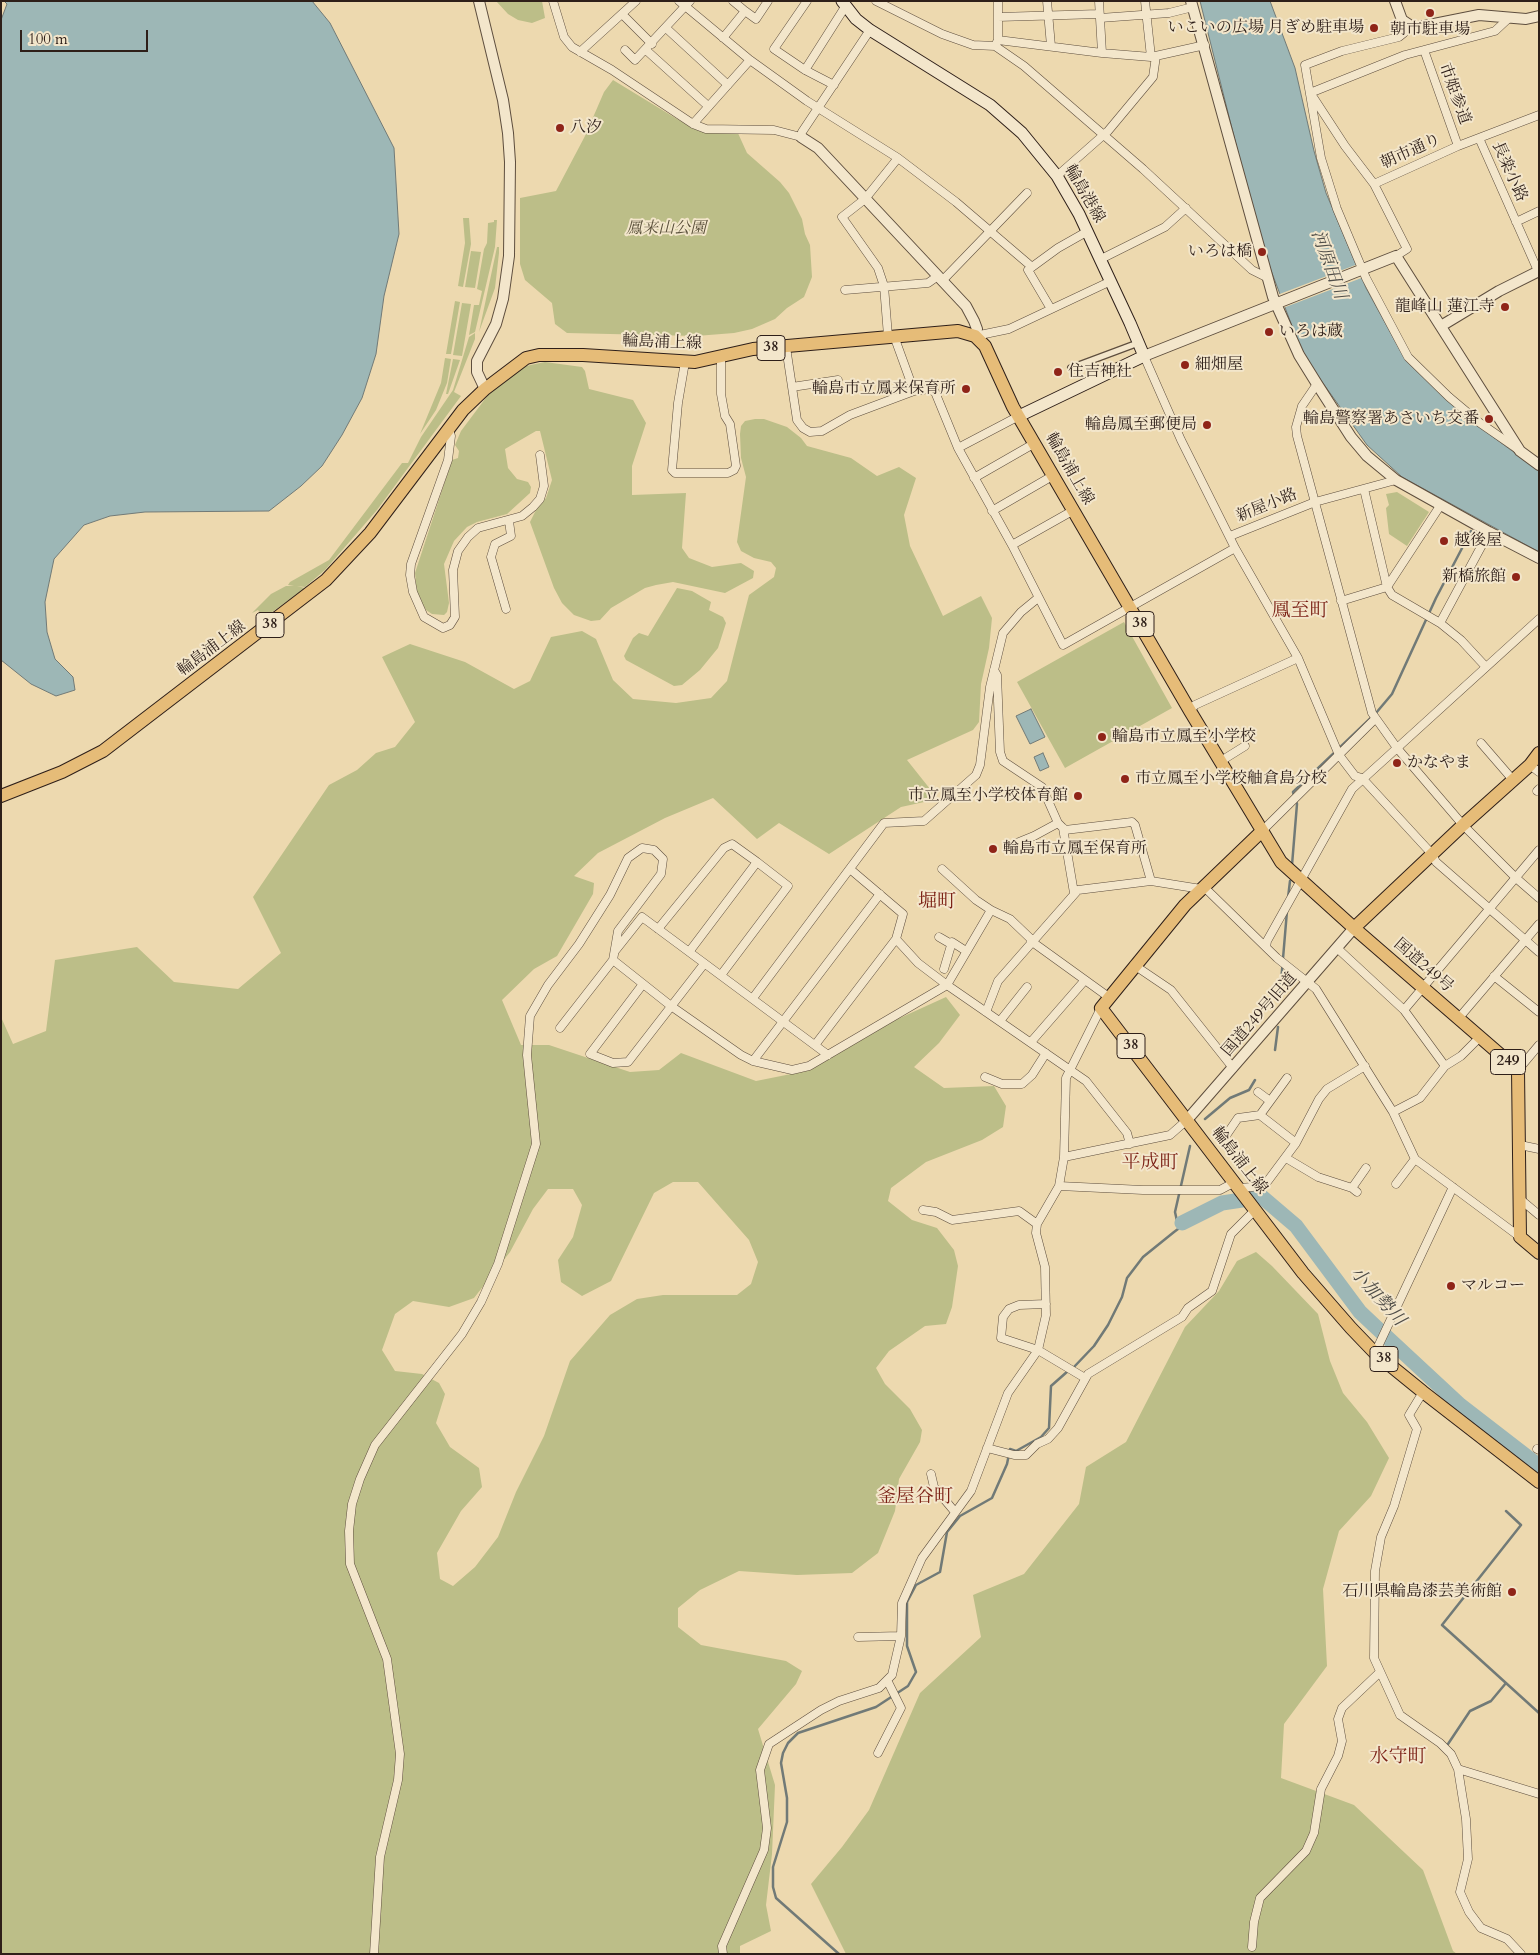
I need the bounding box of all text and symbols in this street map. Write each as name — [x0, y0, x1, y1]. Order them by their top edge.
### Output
marker: 朝市駐車場 — [1424, 7, 1436, 19]
place label: いこいの広場 月ぎめ駐車場 — [1168, 18, 1364, 38]
scale bar — [22, 20, 150, 52]
place label: 朝市駐車場 — [1390, 20, 1470, 40]
marker: いこいの広場 月ぎめ駐車場 — [1368, 22, 1380, 34]
text: 100 m — [28, 29, 68, 49]
street label: 市姫参道 — [1434, 61, 1474, 127]
place label: 八汐 — [570, 118, 602, 138]
marker: 八汐 — [554, 122, 566, 134]
street label: 朝市通り — [1378, 130, 1444, 174]
street label: 長楽小路 — [1487, 139, 1531, 205]
street label: 輪島港線 — [1060, 161, 1108, 227]
park label: 鳳来山公園 — [626, 219, 706, 239]
water label: 河原田川 — [1306, 227, 1350, 303]
place label: いろは橋 — [1188, 242, 1252, 262]
marker: いろは橋 — [1256, 246, 1268, 258]
place label: 龍峰山 蓮江寺 — [1395, 297, 1495, 317]
marker: 龍峰山 蓮江寺 — [1499, 301, 1511, 313]
place label: いろは蔵 — [1279, 322, 1343, 342]
marker: いろは蔵 — [1263, 326, 1275, 338]
street label: 輪島浦上線 — [622, 332, 702, 354]
road number: 38 — [757, 336, 785, 360]
place label: 細畑屋 — [1195, 355, 1243, 375]
marker: 細畑屋 — [1179, 359, 1191, 371]
place label: 住吉神社 — [1068, 362, 1132, 382]
marker: 住吉神社 — [1052, 366, 1064, 378]
place label: 輪島市立鳳来保育所 — [812, 379, 956, 399]
marker: 輪島市立鳳来保育所 — [960, 383, 972, 395]
place label: 輪島警察署あさいち交番 — [1303, 409, 1479, 429]
marker: 輪島警察署あさいち交番 — [1483, 413, 1495, 425]
place label: 輪島鳳至郵便局 — [1085, 415, 1197, 435]
marker: 輪島鳳至郵便局 — [1201, 419, 1213, 431]
street label: 輪島浦上線 — [1041, 430, 1097, 508]
street label: 新屋小路 — [1234, 485, 1300, 527]
place label: 越後屋 — [1454, 531, 1502, 551]
marker: 越後屋 — [1438, 535, 1450, 547]
place label: 新橋旅館 — [1442, 567, 1506, 587]
marker: 新橋旅館 — [1510, 571, 1522, 583]
district label: 鳳至町 — [1272, 601, 1328, 623]
road number: 38 — [256, 612, 284, 638]
road number: 38 — [1126, 612, 1154, 636]
street label: 輪島浦上線 — [174, 617, 250, 681]
place label: 輪島市立鳳至小学校 — [1112, 727, 1256, 747]
marker: 輪島市立鳳至小学校 — [1096, 731, 1108, 743]
place label: かなやま — [1407, 753, 1471, 773]
marker: かなやま — [1391, 757, 1403, 769]
place label: 市立鳳至小学校舳倉島分校 — [1135, 769, 1327, 789]
marker: 市立鳳至小学校舳倉島分校 — [1119, 773, 1131, 785]
place label: 市立鳳至小学校体育館 — [908, 786, 1068, 806]
marker: 市立鳳至小学校体育館 — [1072, 790, 1084, 802]
place label: 輪島市立鳳至保育所 — [1003, 839, 1147, 859]
marker: 輪島市立鳳至保育所 — [987, 843, 999, 855]
district label: 堀町 — [918, 892, 956, 914]
street label: 国道249号 — [1389, 935, 1457, 997]
street label: 国道249号旧道 — [1218, 969, 1302, 1061]
road number: 38 — [1117, 1034, 1145, 1058]
road number: 249 — [1490, 1050, 1526, 1074]
street label: 輪島浦上線 — [1207, 1124, 1271, 1198]
district label: 平成町 — [1122, 1153, 1178, 1175]
water label: 小加勢川 — [1345, 1263, 1409, 1331]
place label: マルコー — [1461, 1276, 1525, 1296]
marker: マルコー — [1445, 1280, 1457, 1292]
road number: 38 — [1370, 1346, 1398, 1372]
district label: 釜屋谷町 — [877, 1487, 953, 1509]
place label: 石川県輪島漆芸美術館 — [1342, 1582, 1502, 1602]
marker: 石川県輪島漆芸美術館 — [1506, 1586, 1518, 1598]
district label: 水守町 — [1370, 1747, 1426, 1769]

